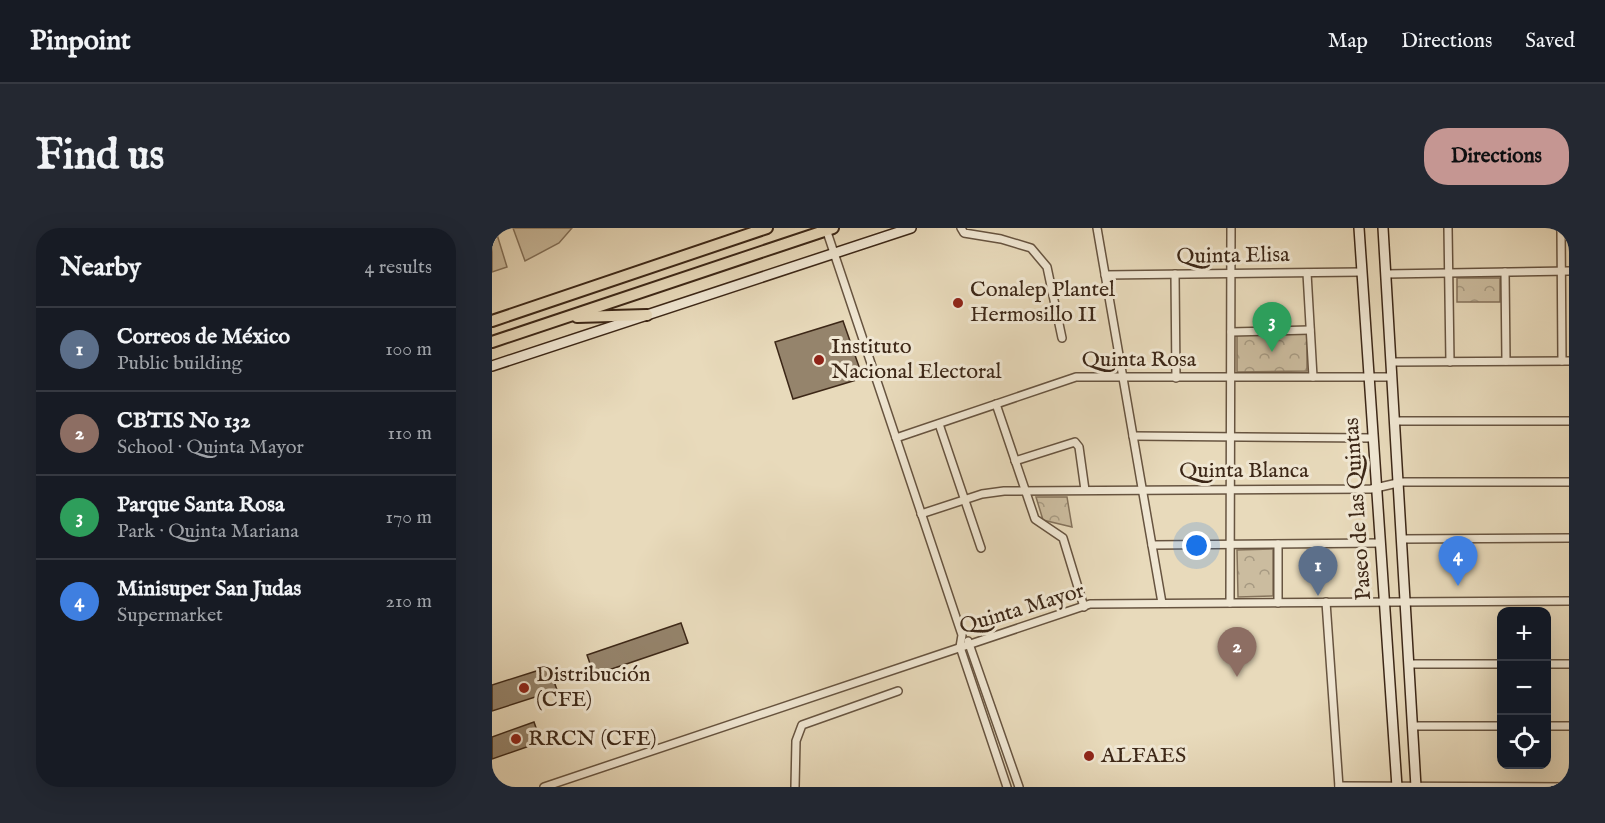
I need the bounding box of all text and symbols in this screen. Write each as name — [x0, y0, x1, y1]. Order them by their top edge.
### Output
text: Pinpoint — [30, 24, 131, 59]
text: Map — [1328, 28, 1368, 55]
text: Directions — [1401, 28, 1492, 55]
text: Saved — [1525, 28, 1575, 55]
button: Directions — [1424, 128, 1569, 185]
text: Find us — [36, 130, 164, 183]
street label: Quinta Elisa — [1176, 241, 1290, 271]
text: Nearby — [60, 251, 141, 284]
text: 4 results — [365, 255, 432, 280]
place label: Conalep Plantel Hermosillo II — [970, 276, 1115, 329]
marker: Conalep Plantel Hermosillo II — [951, 296, 965, 310]
pin: 3 — [1252, 302, 1292, 352]
text: Correos de México — [117, 323, 290, 351]
place label: Instituto Nacional Electoral — [831, 333, 1002, 386]
text: 1 — [76, 337, 83, 362]
text: 100 m — [385, 337, 432, 362]
street label: Quinta Rosa — [1082, 346, 1197, 374]
text: Public building — [117, 351, 242, 376]
marker: Instituto Nacional Electoral — [812, 353, 826, 367]
text: CBTIS No 132 — [117, 407, 251, 435]
street label: Paseo de las Quintas — [1338, 417, 1378, 601]
text: 2 — [75, 421, 84, 446]
text: 110 m — [388, 421, 432, 446]
text: School · Quinta Mayor — [117, 435, 304, 460]
street label: Quinta Blanca — [1179, 457, 1309, 485]
text: Parque Santa Rosa — [117, 491, 284, 519]
text: 3 — [76, 505, 83, 530]
text: 170 m — [386, 505, 432, 530]
text: Park · Quinta Mariana — [117, 519, 299, 544]
your location — [1182, 531, 1211, 560]
pin: 4 — [1438, 536, 1478, 586]
pin: 1 — [1298, 546, 1338, 596]
text: Minisuper San Judas — [117, 575, 301, 603]
street label: Quinta Mayor — [956, 577, 1088, 641]
text: 4 — [75, 589, 84, 614]
text: 210 m — [386, 589, 432, 614]
text: Supermarket — [117, 603, 223, 628]
map controls — [1497, 607, 1551, 769]
button: + — [1497, 607, 1551, 661]
pin: 2 — [1218, 628, 1256, 677]
place label: Distribución (CFE) — [536, 661, 651, 714]
button: − — [1497, 661, 1551, 715]
marker: Distribución (CFE) — [517, 681, 531, 695]
button: locate — [1497, 715, 1551, 769]
place label: RRCN (CFE) — [528, 725, 657, 753]
marker: RRCN (CFE) — [509, 732, 523, 746]
place label: ALFAES — [1100, 742, 1186, 770]
marker: ALFAES — [1082, 749, 1096, 763]

